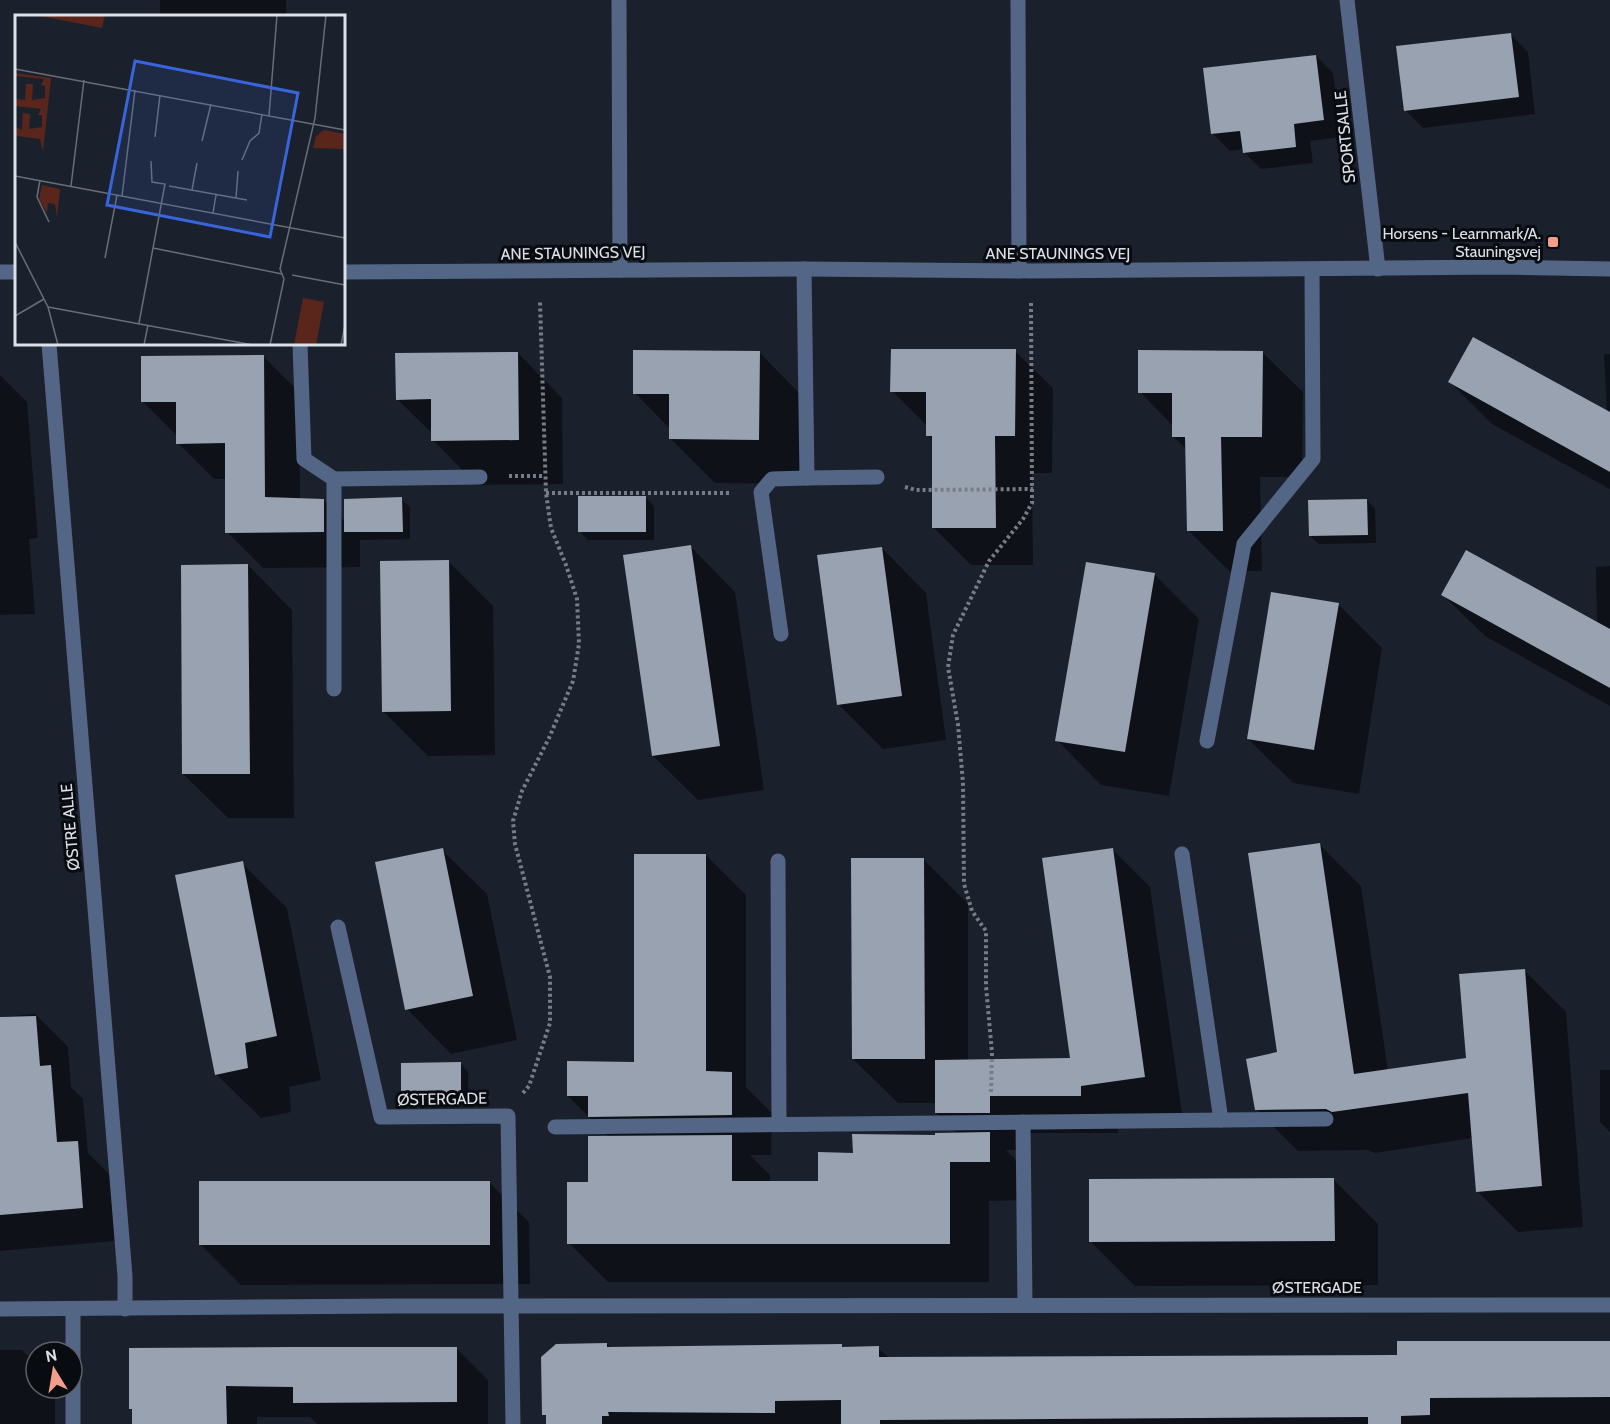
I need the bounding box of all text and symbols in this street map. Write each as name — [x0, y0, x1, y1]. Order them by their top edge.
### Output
inset map — [15, 15, 345, 345]
street label: SPORTSALLE — [1331, 90, 1359, 184]
place label: Horsens - Learnmark/A. Stauningsvej — [1382, 224, 1541, 261]
marker: Horsens - Learnmark/A. Stauningsvej — [1546, 235, 1560, 249]
street label: ANE STAUNINGS VEJ — [500, 242, 646, 264]
street label: ANE STAUNINGS VEJ — [986, 244, 1130, 263]
street label: ØSTRE ALLE — [57, 783, 83, 871]
street label: ØSTERGADE — [397, 1089, 487, 1109]
street label: ØSTERGADE — [1272, 1278, 1362, 1297]
north arrow — [24, 1340, 84, 1400]
text: N — [44, 1345, 59, 1366]

